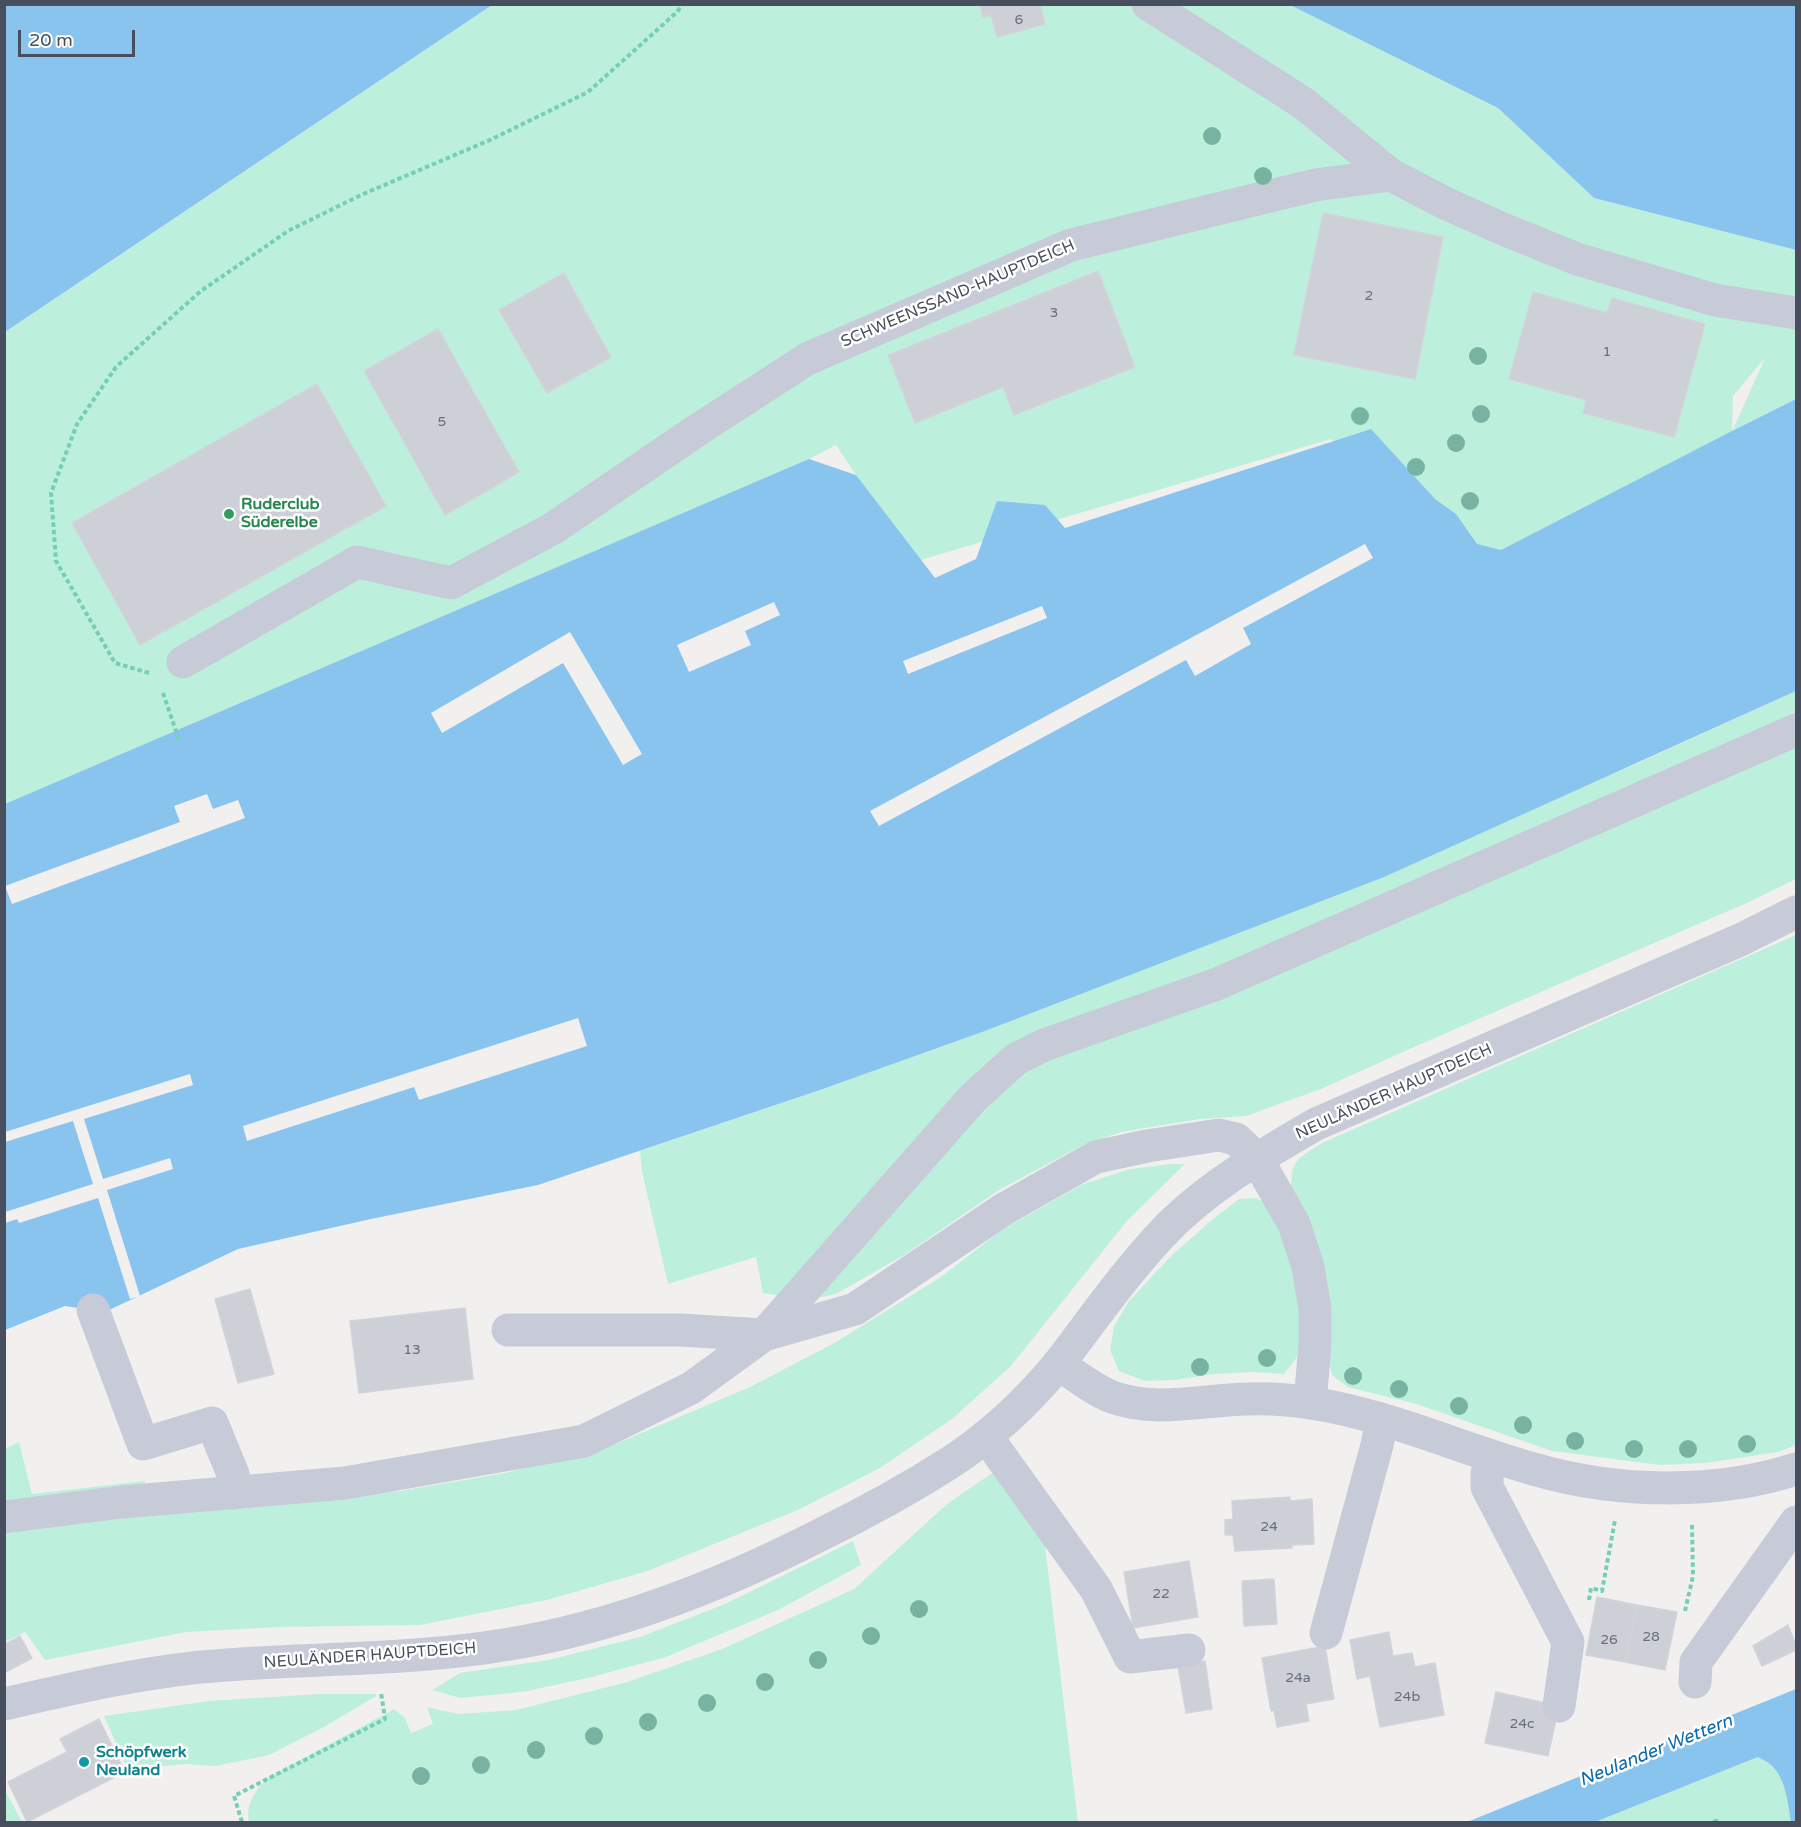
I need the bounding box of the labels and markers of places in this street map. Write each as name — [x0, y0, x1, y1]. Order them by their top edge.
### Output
place label: Ruderclub Süderelbe — [241, 495, 320, 533]
marker: Ruderclub Süderelbe — [222, 507, 236, 521]
place label: Schöpfwerk Neuland — [96, 1743, 186, 1781]
marker: Schöpfwerk Neuland — [77, 1755, 91, 1769]

